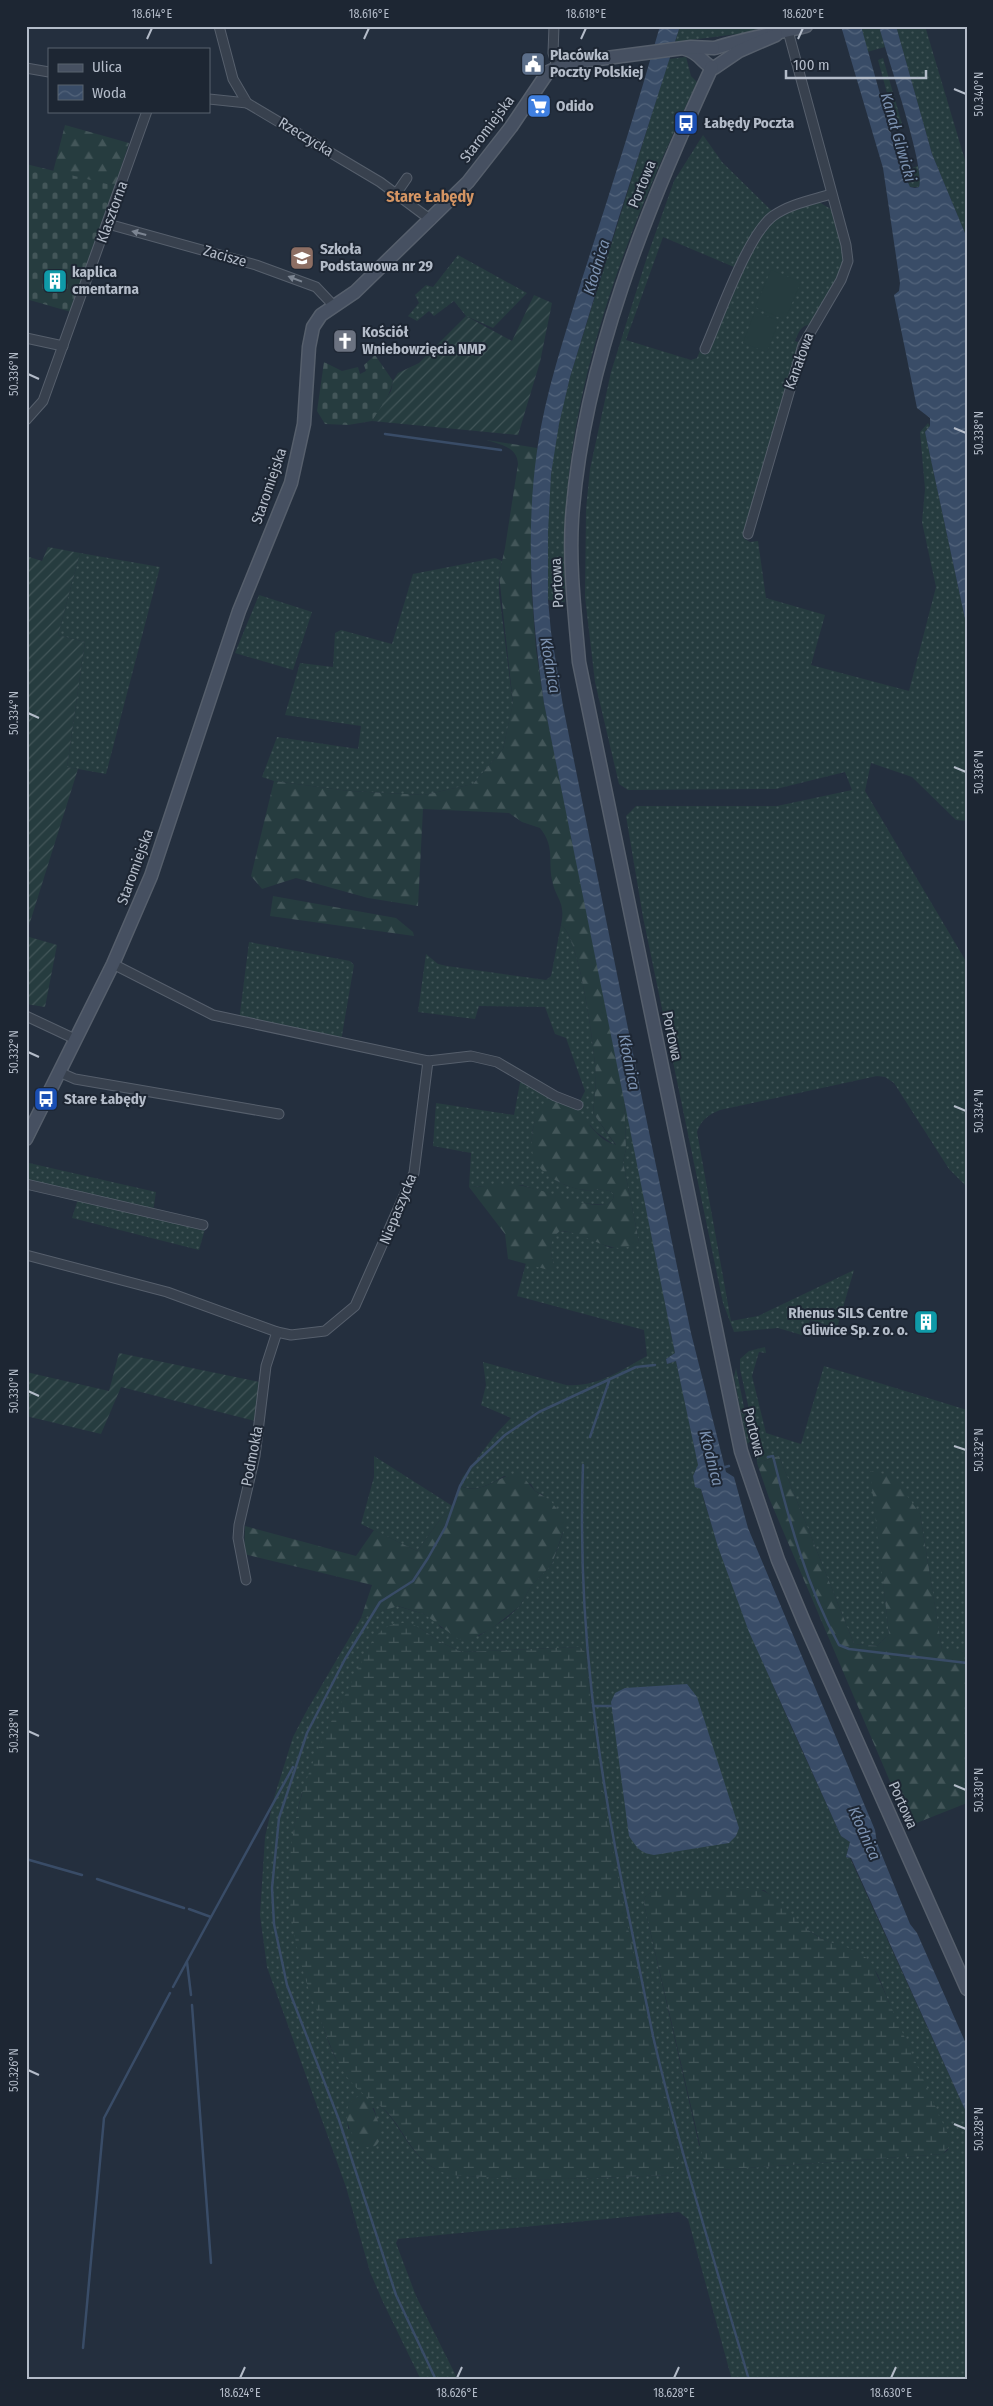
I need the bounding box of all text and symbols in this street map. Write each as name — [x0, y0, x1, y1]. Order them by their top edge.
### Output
text: 18.614°E — [132, 7, 172, 21]
text: 18.616°E — [349, 7, 390, 21]
text: 18.618°E — [566, 7, 607, 21]
text: 18.620°E — [782, 7, 824, 21]
place label: Placówka Poczty Polskiej — [550, 46, 644, 81]
legend — [48, 48, 210, 112]
scale bar — [786, 48, 926, 80]
public building icon: Placówka Poczty Polskiej — [520, 51, 546, 77]
text: 100 m — [793, 56, 830, 74]
text: Ulica — [92, 58, 122, 76]
text: 50.340°N — [972, 72, 986, 116]
text: Woda — [92, 84, 126, 102]
water label: Kanał Gliwicki — [877, 90, 920, 184]
street label: Staromiejska — [456, 92, 518, 166]
supermarket icon: Odido — [526, 93, 552, 119]
place label: Odido — [556, 97, 594, 115]
bus stop icon: Łabędy Poczta — [673, 110, 699, 136]
street label: Rzeczycka — [275, 114, 337, 160]
place label: Łabędy Poczta — [704, 114, 795, 132]
street label: Portowa — [624, 157, 660, 211]
street label: Klasztorna — [93, 179, 131, 245]
district label: Stare Łabędy — [386, 187, 474, 206]
one-way arrow — [132, 229, 147, 237]
water label: Kłodnica — [579, 237, 614, 297]
place label: Szkoła Podstawowa nr 29 — [320, 240, 433, 275]
street label: Zacisze — [201, 241, 249, 271]
school or university icon: Szkoła Podstawowa nr 29 — [289, 245, 315, 271]
place label: kaplica cmentarna — [72, 263, 139, 298]
building icon: kaplica cmentarna — [42, 268, 68, 294]
one-way arrow — [287, 275, 302, 283]
place label: Kościół Wniebowzięcia NMP — [362, 323, 486, 358]
church icon: Kościół Wniebowzięcia NMP — [332, 328, 358, 354]
street label: Kanałowa — [780, 330, 818, 392]
text: 50.336°N — [7, 352, 21, 396]
text: 50.338°N — [972, 411, 986, 455]
street label: Staromiejska — [248, 446, 290, 526]
street label: Portowa — [547, 558, 567, 608]
water label: Kłodnica — [536, 636, 565, 695]
text: 50.334°N — [7, 691, 21, 735]
text: 50.336°N — [972, 750, 986, 794]
street label: Staromiejska — [113, 827, 157, 907]
street label: Portowa — [658, 1010, 686, 1062]
text: 50.332°N — [7, 1030, 21, 1074]
water label: Kłodnica — [615, 1032, 644, 1092]
bus stop icon: Stare Łabędy — [33, 1086, 59, 1112]
text: 50.334°N — [972, 1089, 986, 1133]
place label: Stare Łabędy — [64, 1090, 147, 1108]
street label: Niepaszycka — [376, 1171, 420, 1247]
place label: Rhenus SILS Centre Gliwice Sp. z o. o. — [788, 1304, 909, 1339]
building icon: Rhenus SILS Centre Gliwice Sp. z o. o. — [913, 1309, 939, 1335]
text: 50.330°N — [7, 1369, 21, 1413]
street label: Portowa — [739, 1406, 769, 1458]
street label: Podmokła — [237, 1424, 267, 1488]
water label: Kłodnica — [695, 1428, 728, 1488]
text: 50.332°N — [972, 1428, 986, 1472]
text: 50.328°N — [7, 1709, 21, 1753]
text: 50.330°N — [972, 1768, 986, 1812]
street label: Portowa — [885, 1778, 921, 1832]
water label: Kłodnica — [844, 1803, 885, 1863]
text: 50.326°N — [7, 2048, 21, 2092]
text: 50.328°N — [972, 2107, 986, 2151]
text: 18.624°E — [219, 2386, 261, 2400]
text: 18.626°E — [436, 2386, 478, 2400]
text: 18.628°E — [653, 2386, 695, 2400]
text: 18.630°E — [870, 2386, 912, 2400]

